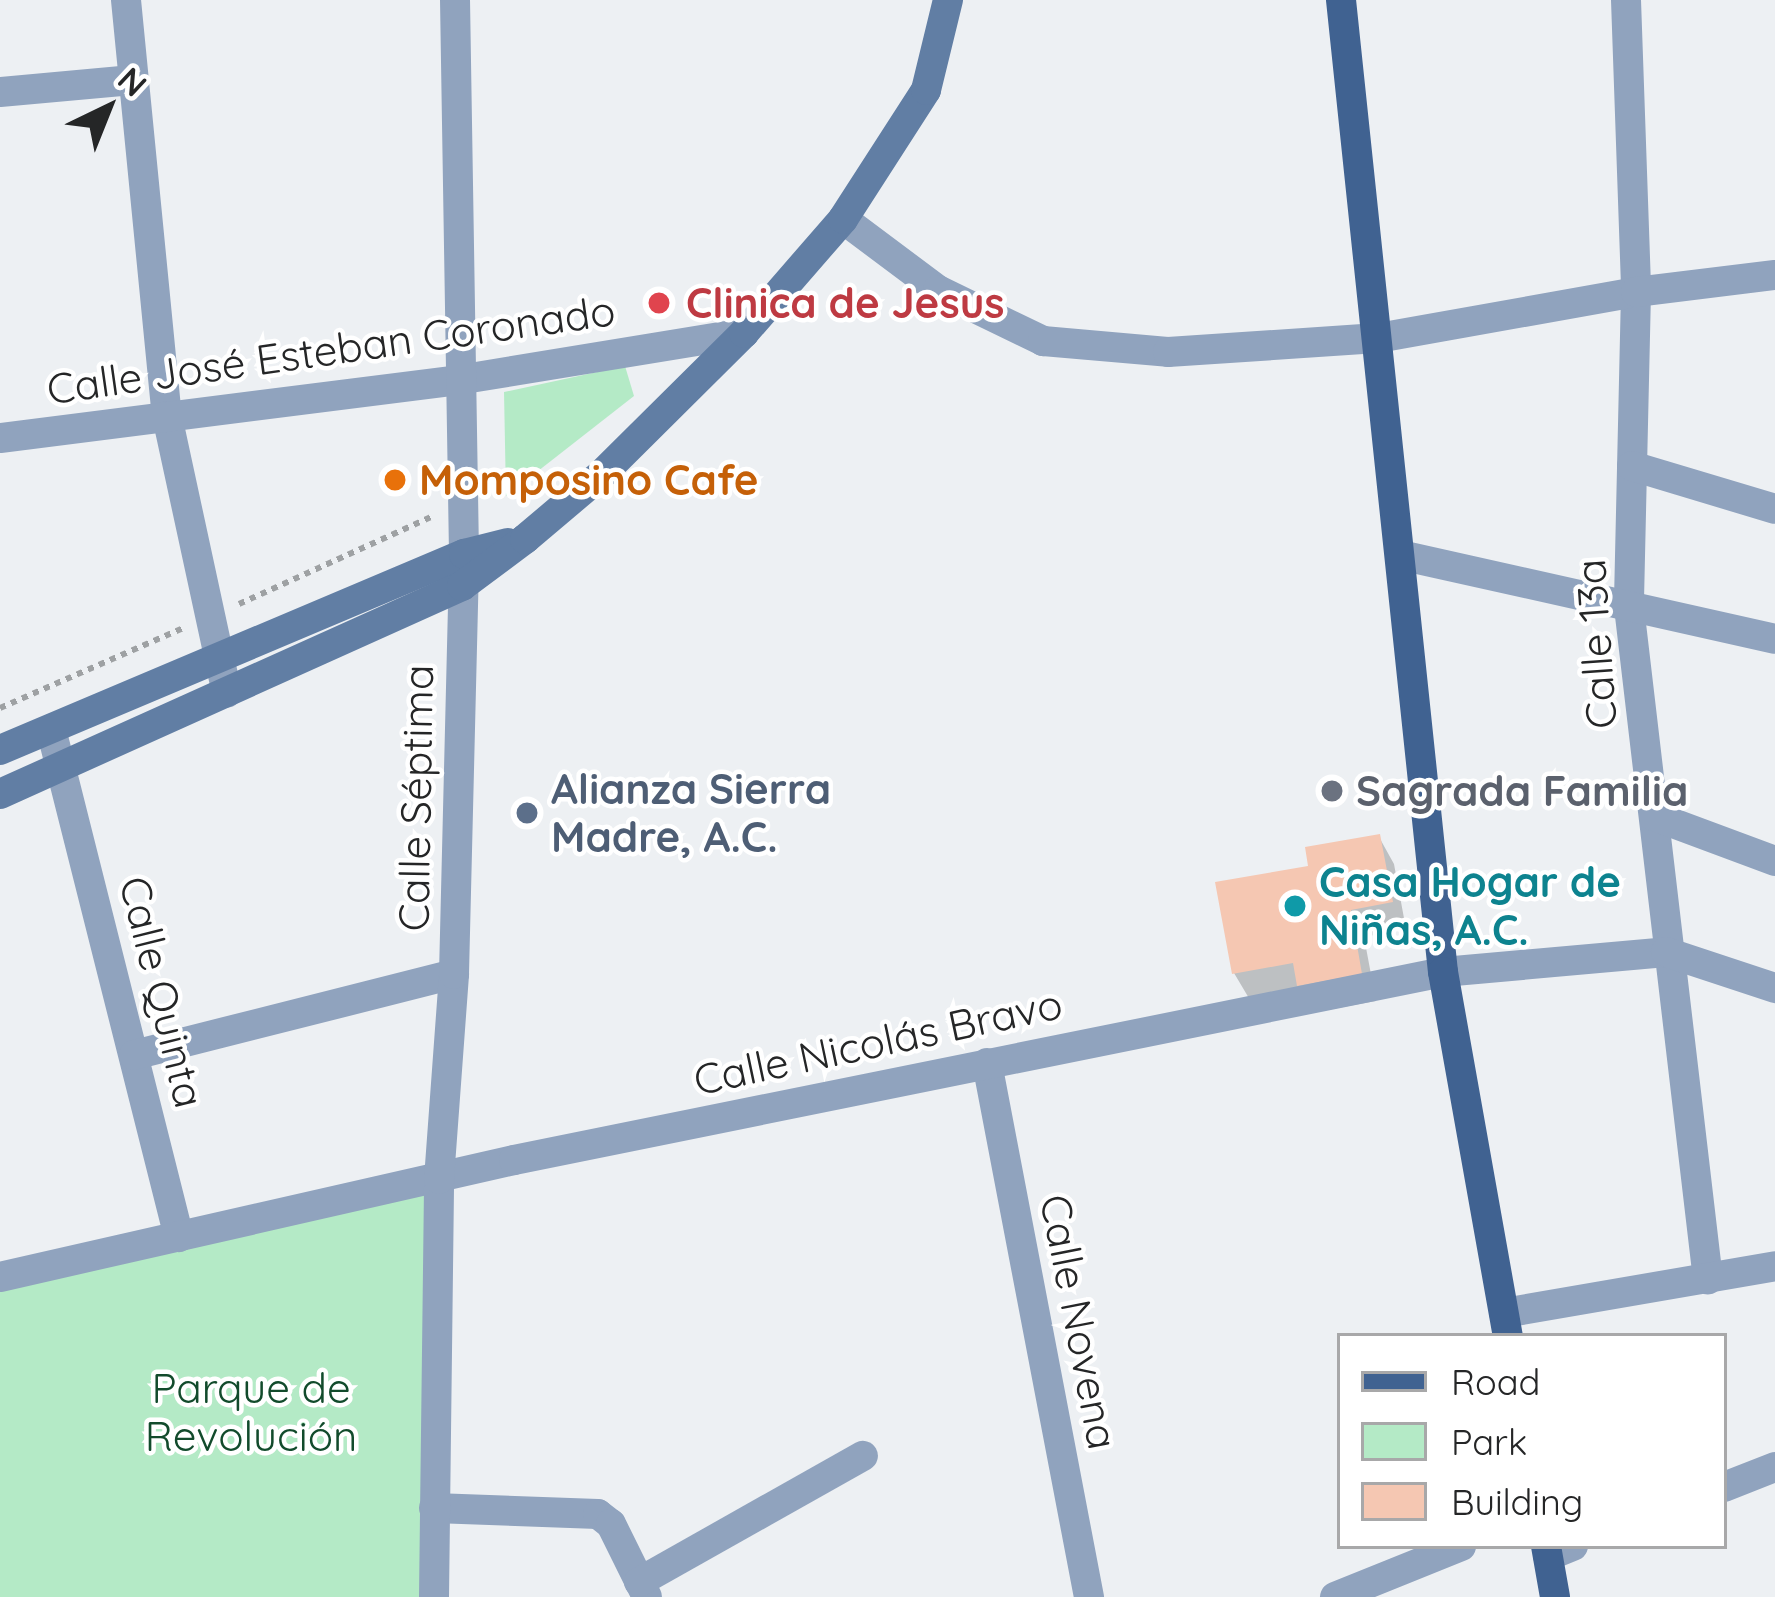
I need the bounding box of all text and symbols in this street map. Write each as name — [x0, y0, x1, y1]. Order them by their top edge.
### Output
north arrow — [48, 48, 168, 168]
text: N — [110, 58, 156, 105]
place label: Clinica de Jesus — [686, 278, 1005, 328]
street label: Calle José Esteban Coronado — [44, 285, 618, 415]
marker: Clinica de Jesus — [643, 287, 675, 319]
place label: Momposino Cafe — [419, 455, 759, 505]
marker: Momposino Cafe — [382, 467, 408, 493]
street label: Calle 13a — [1565, 557, 1627, 731]
street label: Calle Séptima — [388, 664, 444, 932]
place label: Alianza Sierra Madre, A.C. — [551, 764, 831, 862]
place label: Sagrada Familia — [1356, 766, 1688, 816]
marker: Sagrada Familia — [1319, 778, 1345, 804]
marker: Alianza Sierra Madre, A.C. — [514, 800, 540, 826]
place label: Casa Hogar de Niñas, A.C. — [1319, 857, 1621, 956]
street label: Calle Quinta — [109, 871, 215, 1113]
marker: Casa Hogar de Niñas, A.C. — [1282, 893, 1308, 919]
street label: Calle Nicolás Bravo — [689, 978, 1067, 1106]
street label: Calle Novena — [1030, 1190, 1128, 1454]
legend — [1337, 1333, 1727, 1549]
text: Road — [1451, 1359, 1540, 1404]
park label: Parque de Revolución — [145, 1363, 357, 1462]
text: Park — [1451, 1419, 1527, 1464]
text: Building — [1451, 1479, 1583, 1524]

